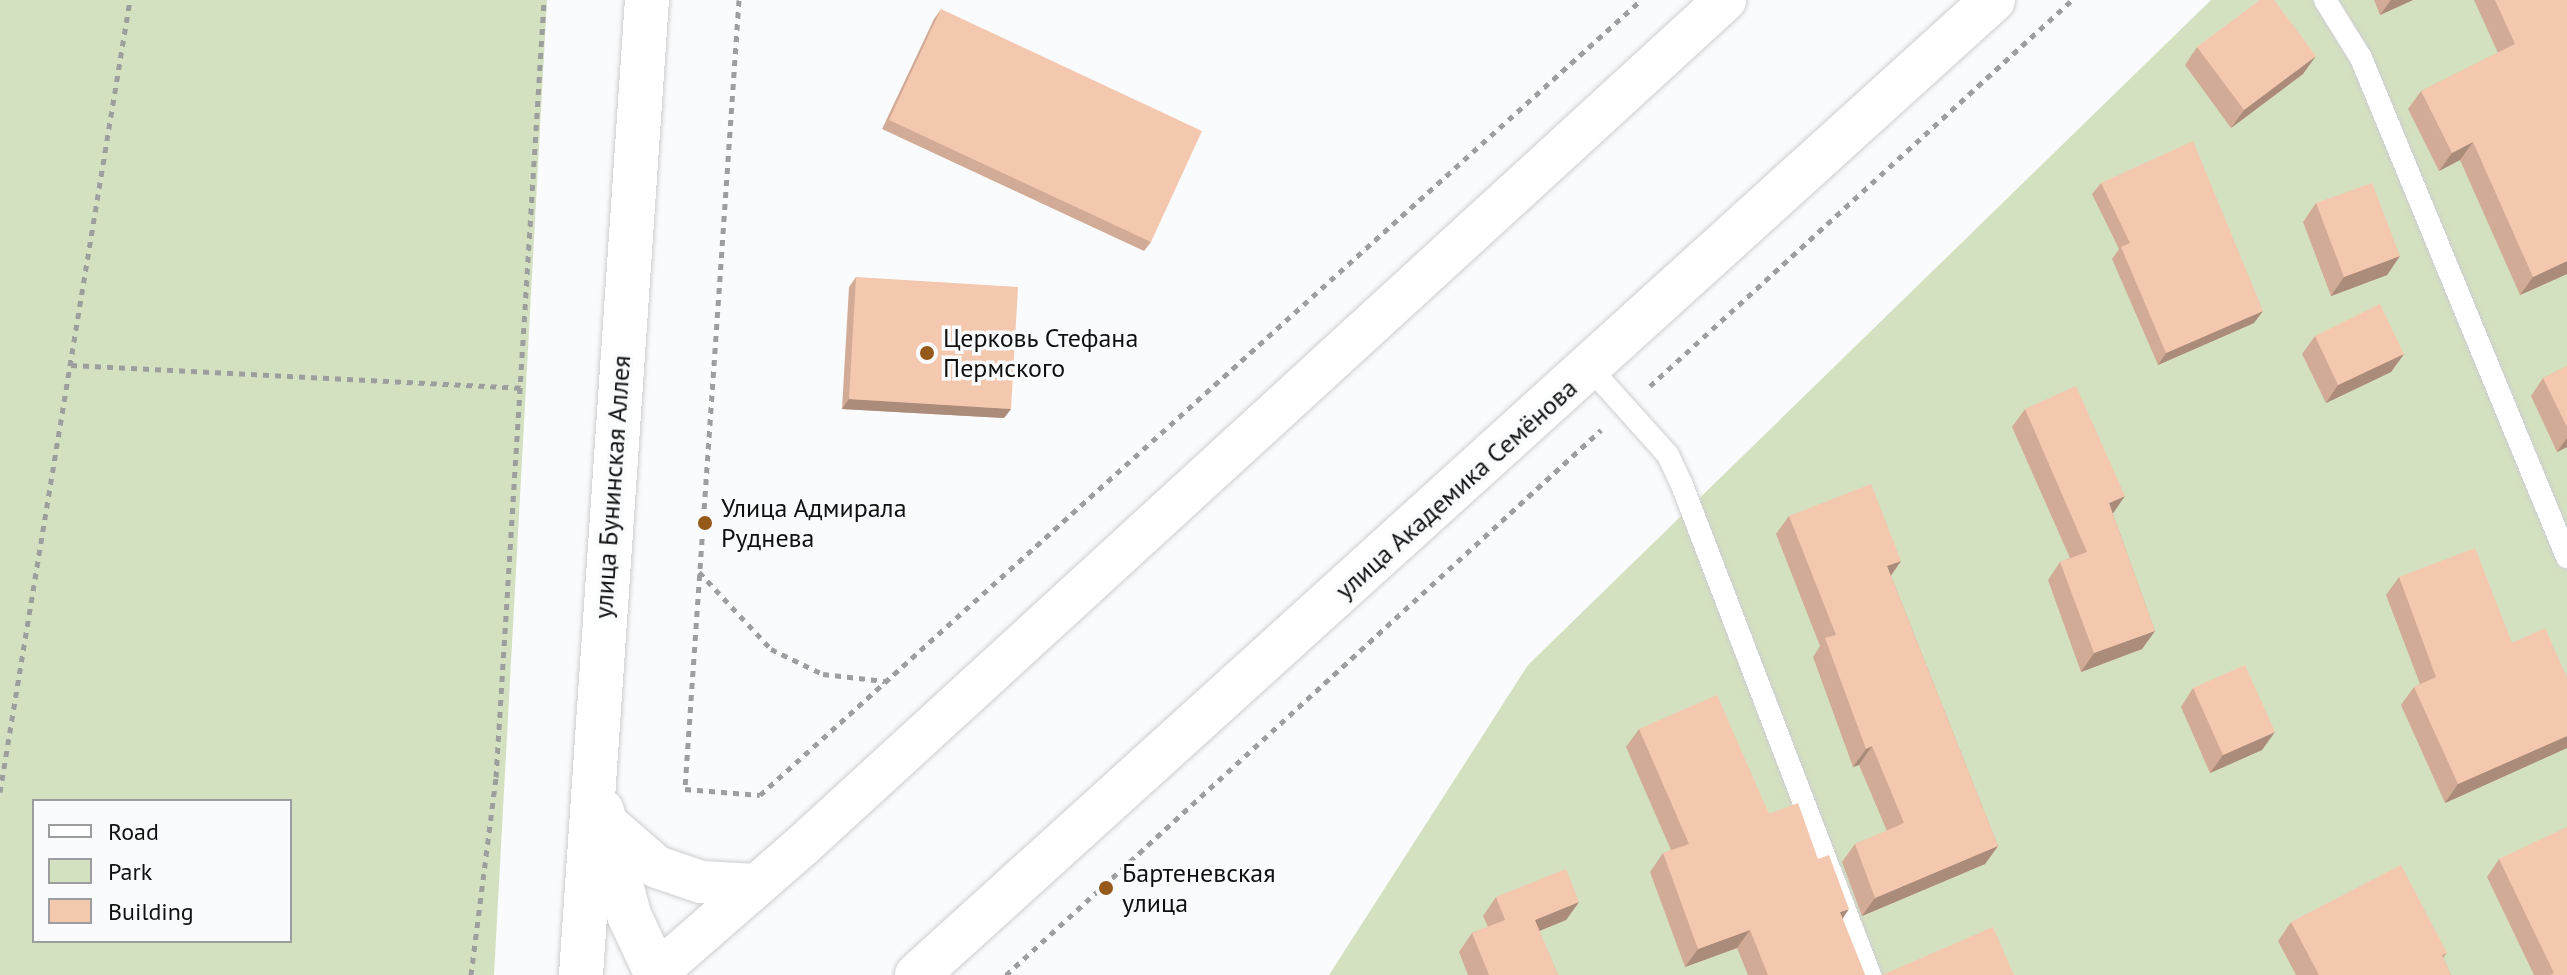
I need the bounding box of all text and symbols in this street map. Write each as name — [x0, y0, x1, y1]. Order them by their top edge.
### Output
place label: Церковь Стефана Пермского — [943, 322, 1139, 384]
marker: Церковь Стефана Пермского — [918, 344, 936, 362]
street label: улица Бунинская Аллея — [587, 354, 637, 620]
street label: улица Академика Семёнова — [1328, 372, 1584, 606]
place label: Улица Адмирала Руднева — [721, 492, 907, 554]
marker: Улица Адмирала Руднева — [696, 514, 714, 532]
legend — [32, 799, 292, 943]
text: Road — [108, 816, 159, 847]
text: Park — [108, 856, 152, 887]
place label: Бартеневская улица — [1122, 857, 1276, 918]
marker: Бартеневская улица — [1097, 879, 1115, 897]
text: Building — [108, 896, 194, 927]

